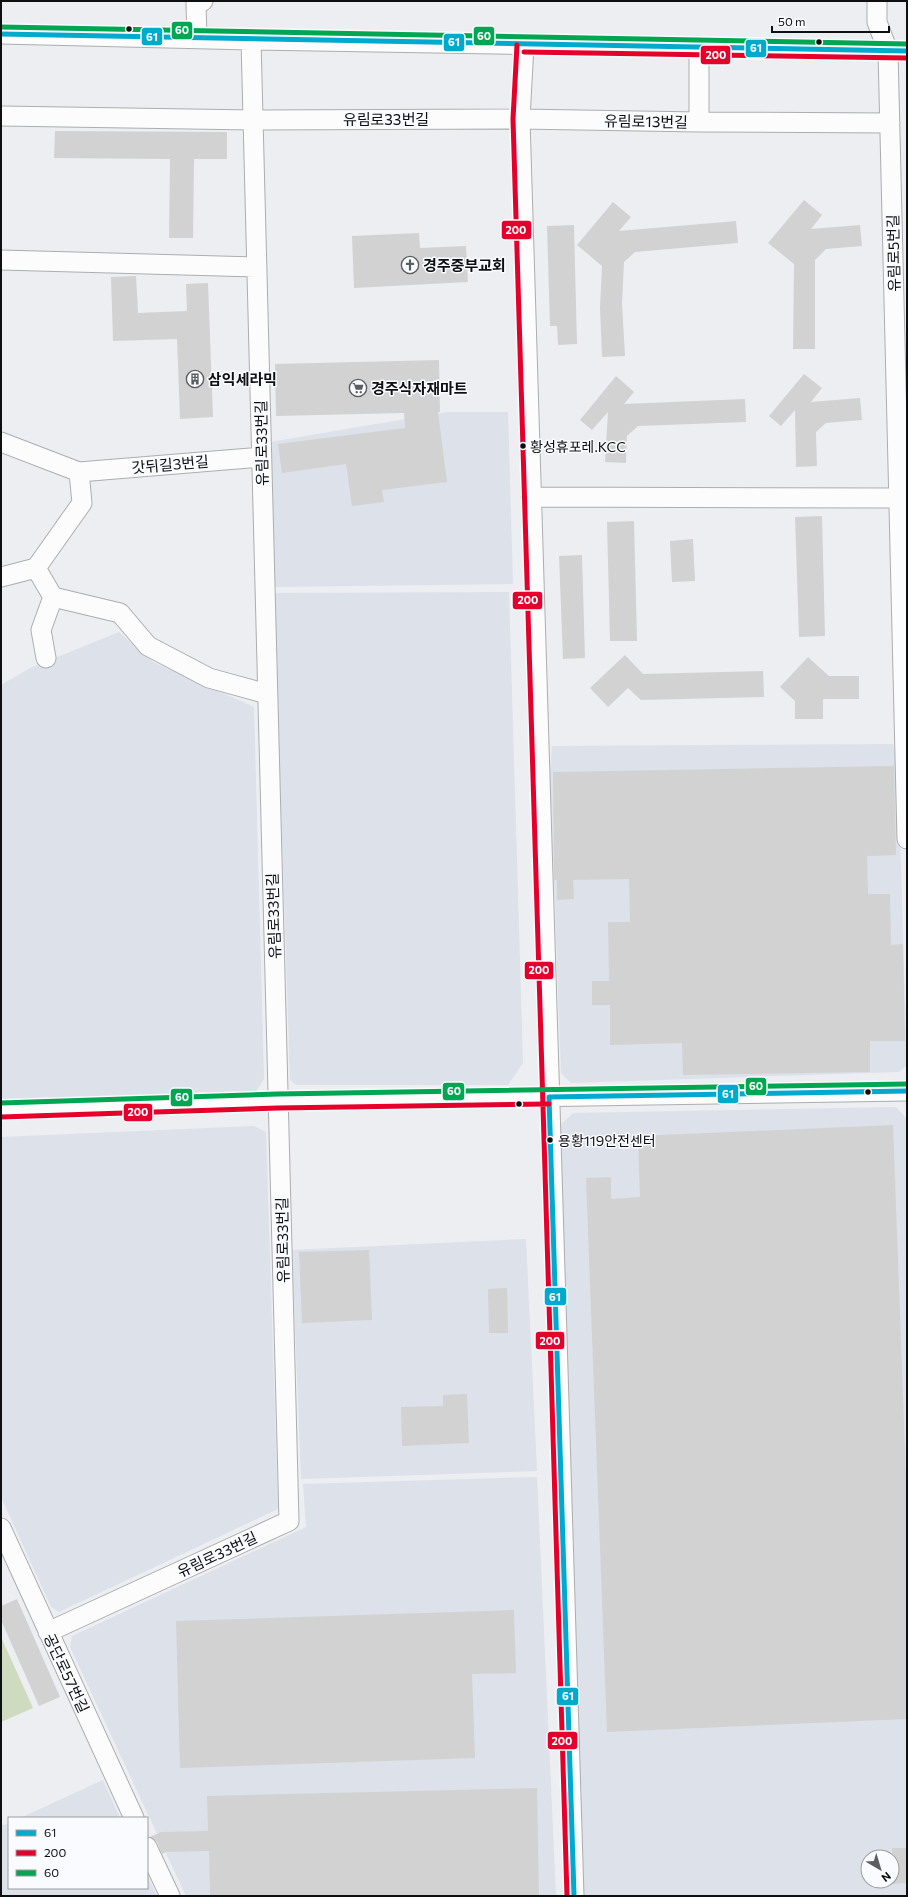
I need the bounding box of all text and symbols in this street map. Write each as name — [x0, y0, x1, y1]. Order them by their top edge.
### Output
scale bar — [772, 8, 889, 34]
text: 50 m — [778, 14, 806, 28]
line badge: 60 — [171, 21, 193, 40]
text: 60 — [175, 23, 189, 36]
unlabelled marker — [124, 24, 134, 34]
line badge: 60 — [473, 26, 495, 46]
line badge: 61 — [141, 27, 163, 46]
text: 60 — [477, 29, 491, 42]
text: 61 — [146, 30, 158, 43]
line badge: 61 — [443, 33, 465, 52]
text: 61 — [448, 35, 460, 48]
unlabelled marker — [814, 37, 824, 47]
line badge: 61 — [745, 39, 767, 58]
text: 61 — [750, 41, 762, 54]
line badge: 200 — [700, 45, 731, 65]
text: 200 — [706, 48, 726, 61]
street label: 유림로33번길 — [343, 110, 429, 128]
street label: 유림로13번길 — [604, 111, 688, 131]
street label: 유림로5번길 — [883, 214, 903, 292]
line badge: 200 — [501, 220, 532, 240]
text: 200 — [506, 223, 526, 236]
church icon: 경주중부교회 — [400, 255, 420, 275]
place label: 경주중부교회 — [423, 256, 506, 274]
building icon: 삼익세라믹 — [185, 369, 205, 389]
place label: 삼익세라믹 — [208, 370, 277, 388]
supermarket icon: 경주식자재마트 — [348, 378, 368, 398]
place label: 경주식자재마트 — [371, 379, 468, 397]
street label: 유림로33번길 — [251, 400, 271, 486]
place label: 황성휴포레.KCC — [530, 438, 626, 455]
marker: 황성휴포레.KCC — [518, 441, 528, 451]
street label: 갓뒤길3번길 — [131, 452, 209, 476]
line badge: 200 — [512, 591, 543, 610]
text: 200 — [518, 593, 538, 606]
street label: 유림로33번길 — [263, 873, 283, 959]
line badge: 200 — [524, 961, 554, 980]
text: 200 — [529, 963, 549, 976]
line badge: 60 — [745, 1077, 767, 1096]
text: 60 — [749, 1079, 763, 1092]
line badge: 60 — [442, 1082, 465, 1101]
text: 60 — [447, 1084, 461, 1097]
line badge: 61 — [717, 1084, 739, 1104]
text: 61 — [722, 1087, 734, 1100]
unlabelled marker — [863, 1087, 873, 1097]
line badge: 60 — [170, 1088, 193, 1107]
text: 60 — [175, 1090, 189, 1103]
unlabelled marker — [514, 1099, 524, 1109]
line badge: 200 — [123, 1103, 153, 1122]
text: 200 — [128, 1105, 148, 1118]
place label: 용황119안전센터 — [558, 1132, 656, 1149]
marker: 용황119안전센터 — [545, 1135, 555, 1145]
street label: 유림로33번길 — [272, 1197, 292, 1283]
line badge: 61 — [544, 1287, 567, 1306]
text: 61 — [549, 1290, 561, 1303]
line badge: 200 — [535, 1331, 565, 1350]
text: 200 — [540, 1334, 560, 1347]
street label: 유림로33번길 — [174, 1528, 260, 1580]
street label: 공단로57번길 — [41, 1630, 93, 1716]
line badge: 61 — [556, 1687, 579, 1706]
text: 61 — [562, 1689, 574, 1702]
line badge: 200 — [547, 1731, 578, 1750]
text: 200 — [552, 1734, 572, 1747]
legend — [8, 1817, 148, 1889]
text: 61 — [44, 1825, 56, 1839]
text: 200 — [44, 1845, 66, 1859]
north arrow — [860, 1849, 900, 1889]
text: 60 — [44, 1865, 59, 1879]
text: N — [879, 1870, 894, 1885]

